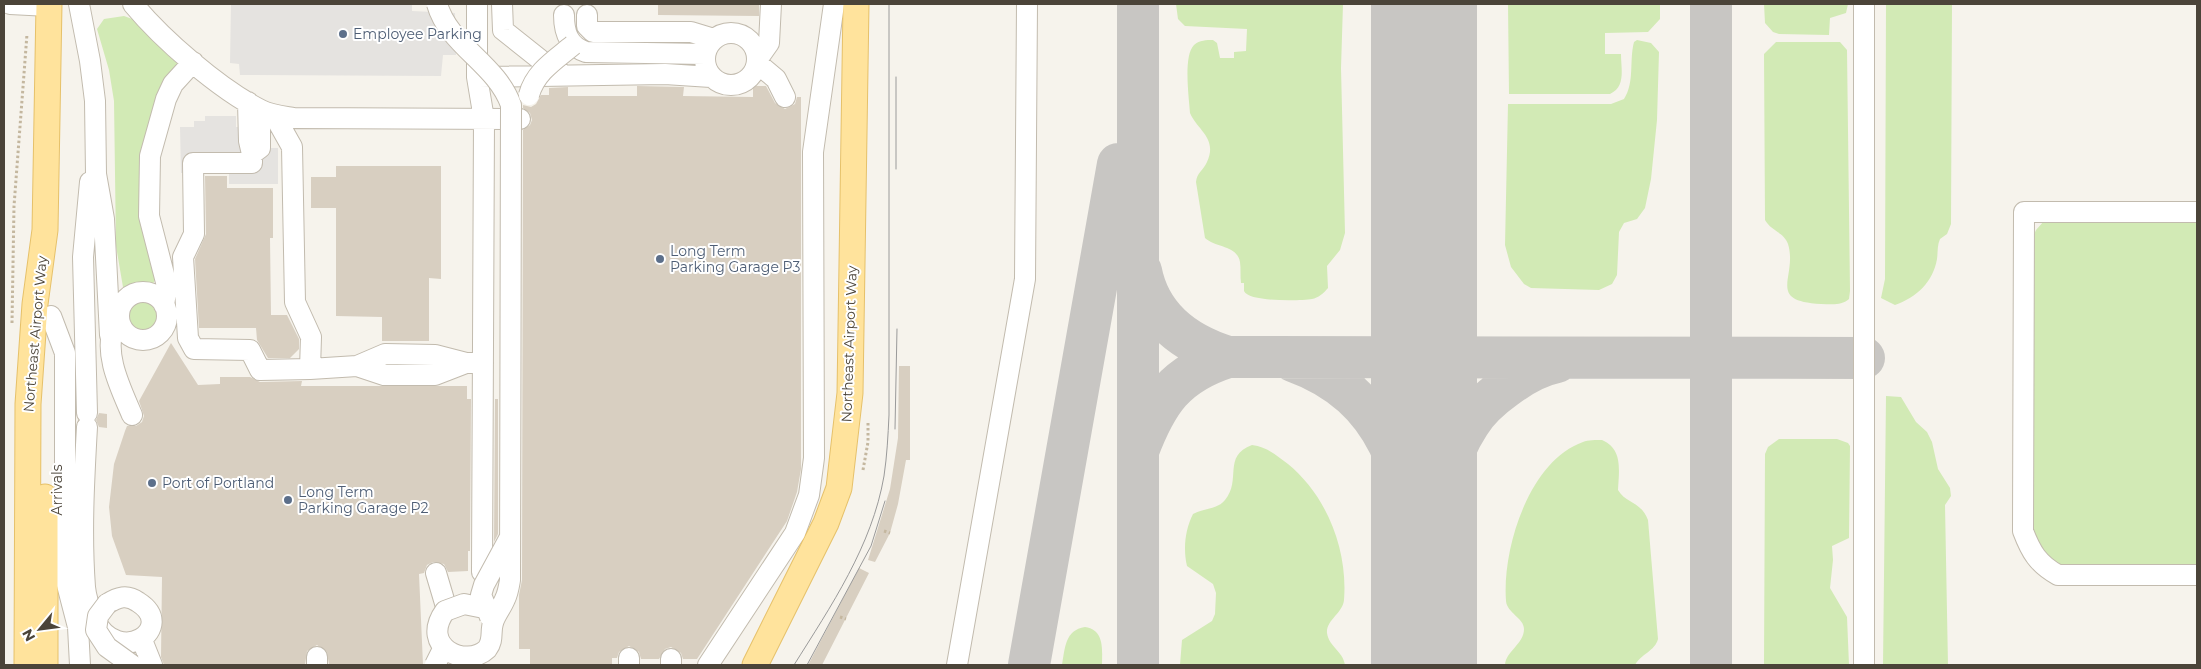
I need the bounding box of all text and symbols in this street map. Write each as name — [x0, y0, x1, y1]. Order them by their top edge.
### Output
place label: Employee Parking — [353, 25, 482, 43]
marker: Employee Parking — [337, 28, 349, 40]
place label: Long Term Parking Garage P3 — [670, 242, 800, 276]
marker: Long Term Parking Garage P3 — [654, 253, 666, 265]
street label: Northeast Airport Way — [19, 255, 51, 413]
street label: Northeast Airport Way — [837, 265, 861, 423]
street label: Arrivals — [48, 464, 66, 516]
place label: Port of Portland — [162, 474, 274, 492]
marker: Port of Portland — [146, 477, 158, 489]
place label: Long Term Parking Garage P2 — [298, 483, 429, 517]
marker: Long Term Parking Garage P2 — [282, 494, 294, 506]
north arrow — [15, 604, 65, 654]
text: N — [18, 626, 39, 645]

